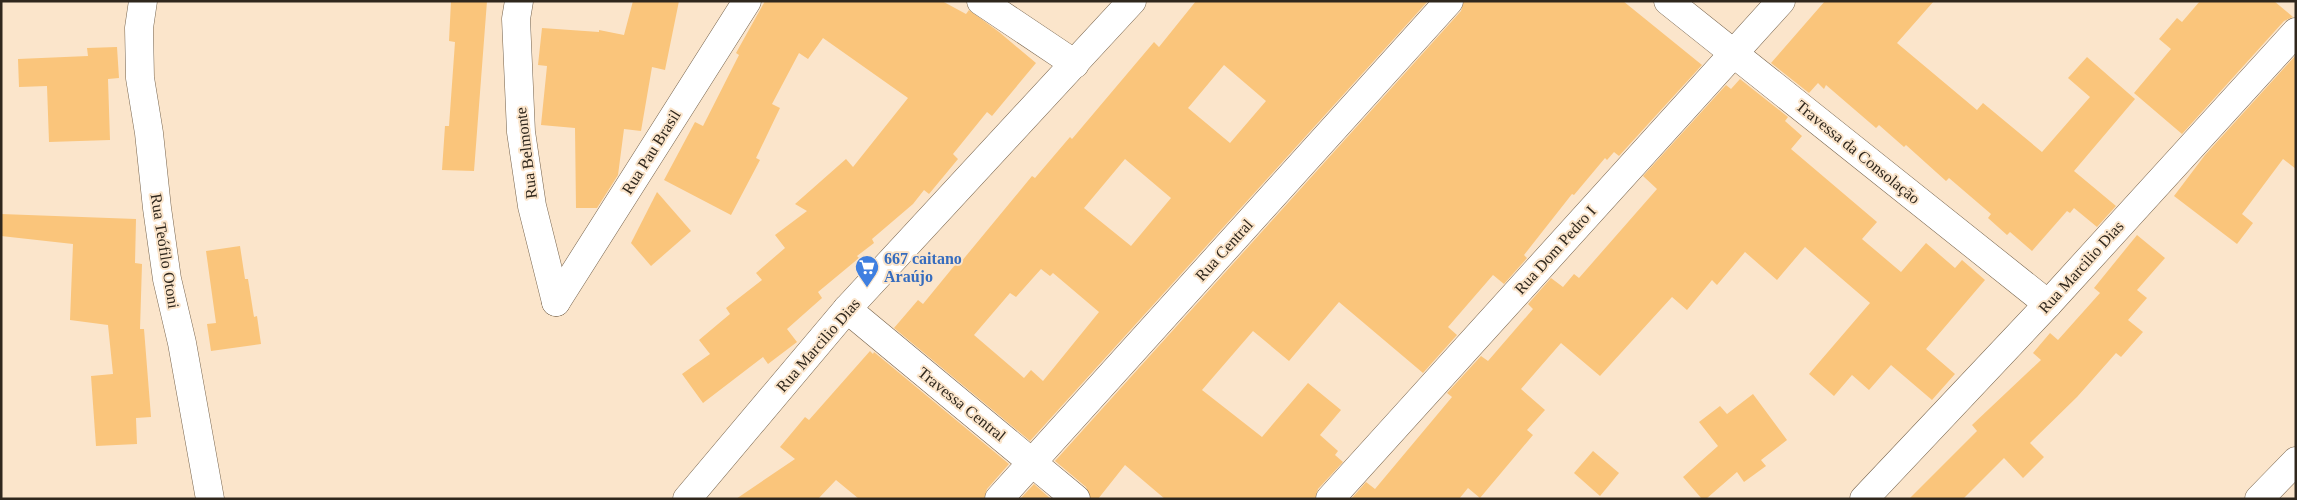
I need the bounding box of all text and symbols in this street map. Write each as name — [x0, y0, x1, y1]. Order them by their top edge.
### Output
street label: Travessa da Consolação — [1792, 97, 1923, 208]
street label: Rua Belmonte — [512, 106, 540, 200]
street label: Rua Pau Brasil — [618, 106, 684, 197]
street label: Rua Teófilo Otoni — [148, 192, 183, 310]
street label: Rua Dom Pedro I — [1511, 203, 1599, 297]
street label: Rua Central — [1192, 215, 1256, 284]
street label: Rua Marcilio Dias — [2035, 217, 2127, 317]
place label: 667 caitano Araújo — [884, 250, 962, 286]
supermarket icon: 667 caitano Araújo — [854, 254, 880, 288]
street label: Rua Marcilio Dias — [773, 295, 863, 395]
street label: Travessa Central — [915, 364, 1010, 445]

